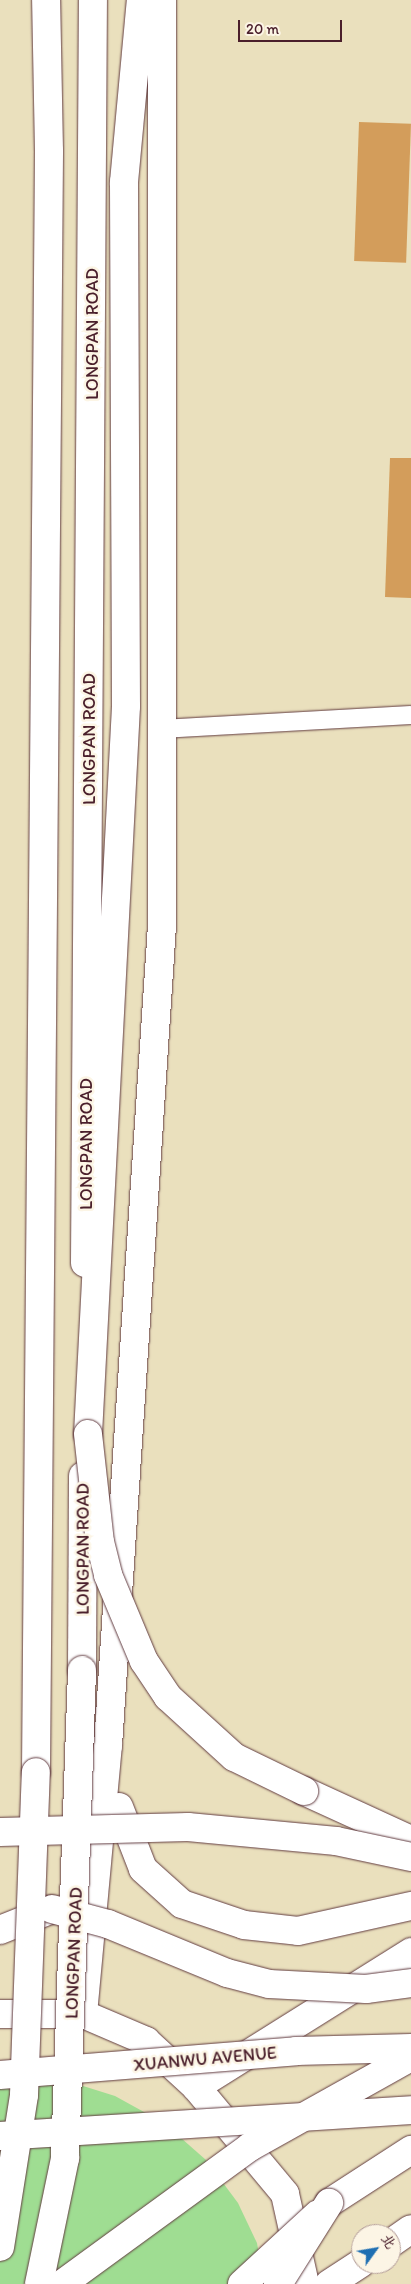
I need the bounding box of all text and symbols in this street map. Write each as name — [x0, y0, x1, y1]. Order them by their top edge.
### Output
scale bar — [241, 10, 345, 42]
text: 20 m — [246, 20, 279, 38]
street label: LONGPAN ROAD — [81, 268, 103, 400]
street label: LONGPAN ROAD — [78, 673, 100, 805]
street label: LONGPAN ROAD — [75, 1078, 97, 1210]
street label: LONGPAN ROAD — [72, 1483, 94, 1615]
street label: LONGPAN ROAD — [61, 1887, 87, 2019]
street label: XUANWU AVENUE — [132, 2042, 278, 2076]
north arrow — [351, 2224, 401, 2274]
text: 北 — [377, 2231, 399, 2252]

